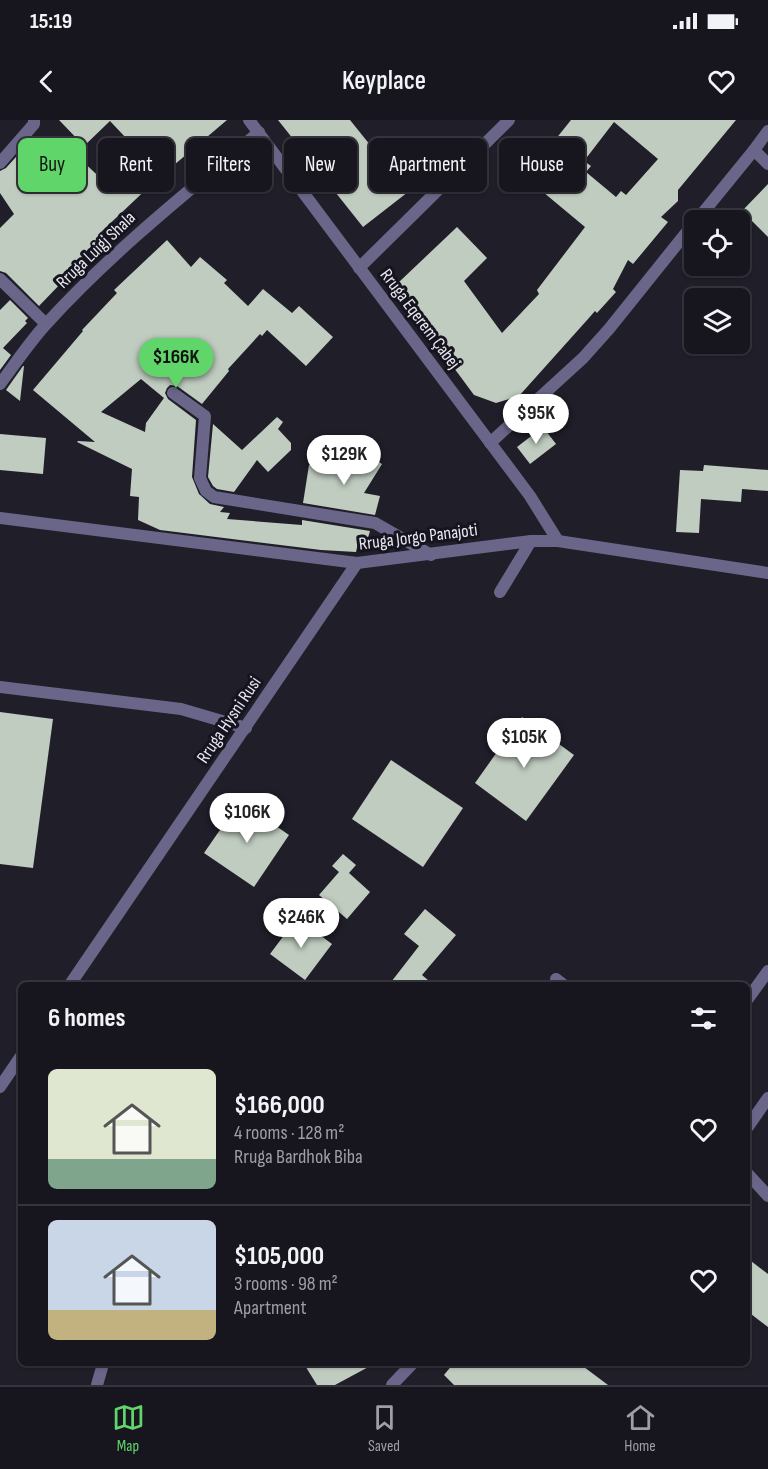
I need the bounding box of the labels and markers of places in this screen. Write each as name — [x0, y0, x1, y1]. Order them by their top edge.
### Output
pin: $166K — [134, 338, 218, 389]
pin: $95K — [500, 394, 572, 445]
pin: $129K — [302, 435, 386, 486]
pin: $105K — [482, 718, 566, 769]
pin: $106K — [205, 793, 289, 844]
pin: $246K — [259, 898, 343, 949]

